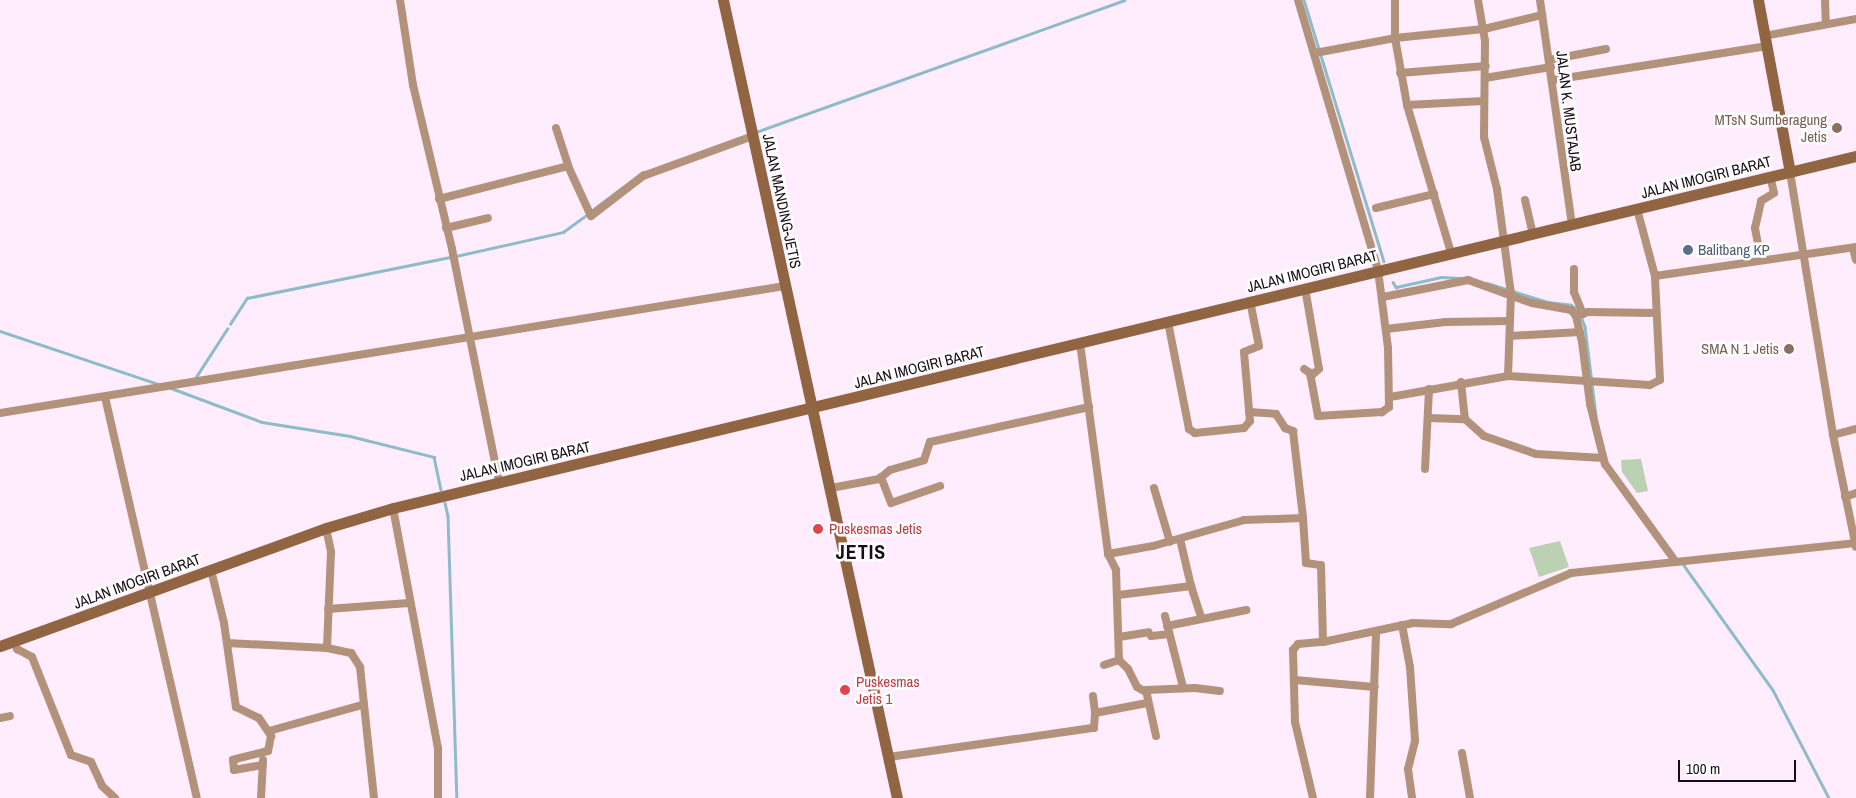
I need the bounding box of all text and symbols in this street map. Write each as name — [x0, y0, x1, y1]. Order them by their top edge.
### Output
street label: JALAN K. MUSTAJAB — [1553, 50, 1585, 172]
place label: MTsN Sumberagung Jetis — [1715, 110, 1827, 145]
marker: MTsN Sumberagung Jetis — [1831, 122, 1843, 134]
street label: JALAN MANDING-JETIS — [759, 132, 805, 270]
street label: JALAN IMOGIRI BARAT — [1639, 152, 1773, 202]
place label: Balitbang KP — [1698, 241, 1770, 259]
marker: Balitbang KP — [1682, 244, 1694, 256]
street label: JALAN IMOGIRI BARAT — [1245, 246, 1379, 296]
place label: SMA N 1 Jetis — [1700, 340, 1779, 358]
street label: JALAN IMOGIRI BARAT — [852, 342, 986, 392]
marker: SMA N 1 Jetis — [1783, 343, 1795, 355]
street label: JALAN IMOGIRI BARAT — [458, 437, 592, 485]
place label: Puskesmas Jetis — [829, 520, 922, 538]
marker: Puskesmas Jetis — [811, 522, 825, 536]
district label: JETIS — [835, 539, 887, 563]
street label: JALAN IMOGIRI BARAT — [71, 550, 203, 612]
place label: Puskesmas Jetis 1 — [856, 672, 920, 707]
marker: Puskesmas Jetis 1 — [838, 683, 852, 697]
scale bar — [1681, 750, 1798, 782]
text: 100 m — [1686, 758, 1720, 779]

